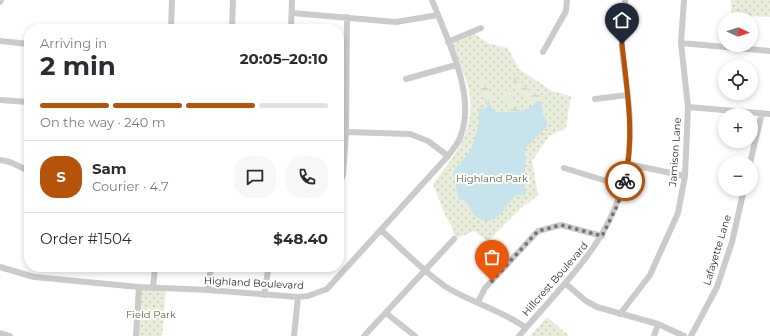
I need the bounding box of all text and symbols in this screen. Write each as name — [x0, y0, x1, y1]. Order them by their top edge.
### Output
pin — [605, 3, 639, 44]
icon: home — [611, 9, 633, 31]
north arrow — [718, 12, 758, 52]
map controls — [718, 12, 758, 196]
text: Arriving in — [40, 35, 107, 51]
text: 20:05–20:10 — [240, 49, 328, 68]
text: 2 min — [40, 50, 116, 82]
button: locate — [718, 60, 758, 100]
button: + — [718, 108, 758, 148]
text: On the way · 240 m — [40, 114, 166, 130]
street label: Jamison Lane — [666, 117, 684, 188]
button: chat — [234, 156, 276, 198]
button: phone — [286, 156, 328, 198]
button: − — [718, 156, 758, 196]
text: Sam — [92, 159, 127, 178]
courier — [605, 161, 645, 201]
text: S — [56, 167, 66, 186]
icon: bike — [614, 170, 636, 192]
park label: Highland Park — [456, 172, 528, 185]
text: Courier · 4.7 — [92, 178, 169, 194]
street label: Lafayette Lane — [700, 213, 734, 287]
text: Order #1504 — [40, 229, 132, 248]
text: $48.40 — [273, 229, 328, 248]
street label: Hillcrest Boulevard — [519, 239, 591, 319]
pin — [475, 240, 509, 281]
icon: bag — [481, 246, 503, 268]
street label: Highland Boulevard — [204, 274, 304, 292]
park label: Field Park — [126, 308, 176, 321]

